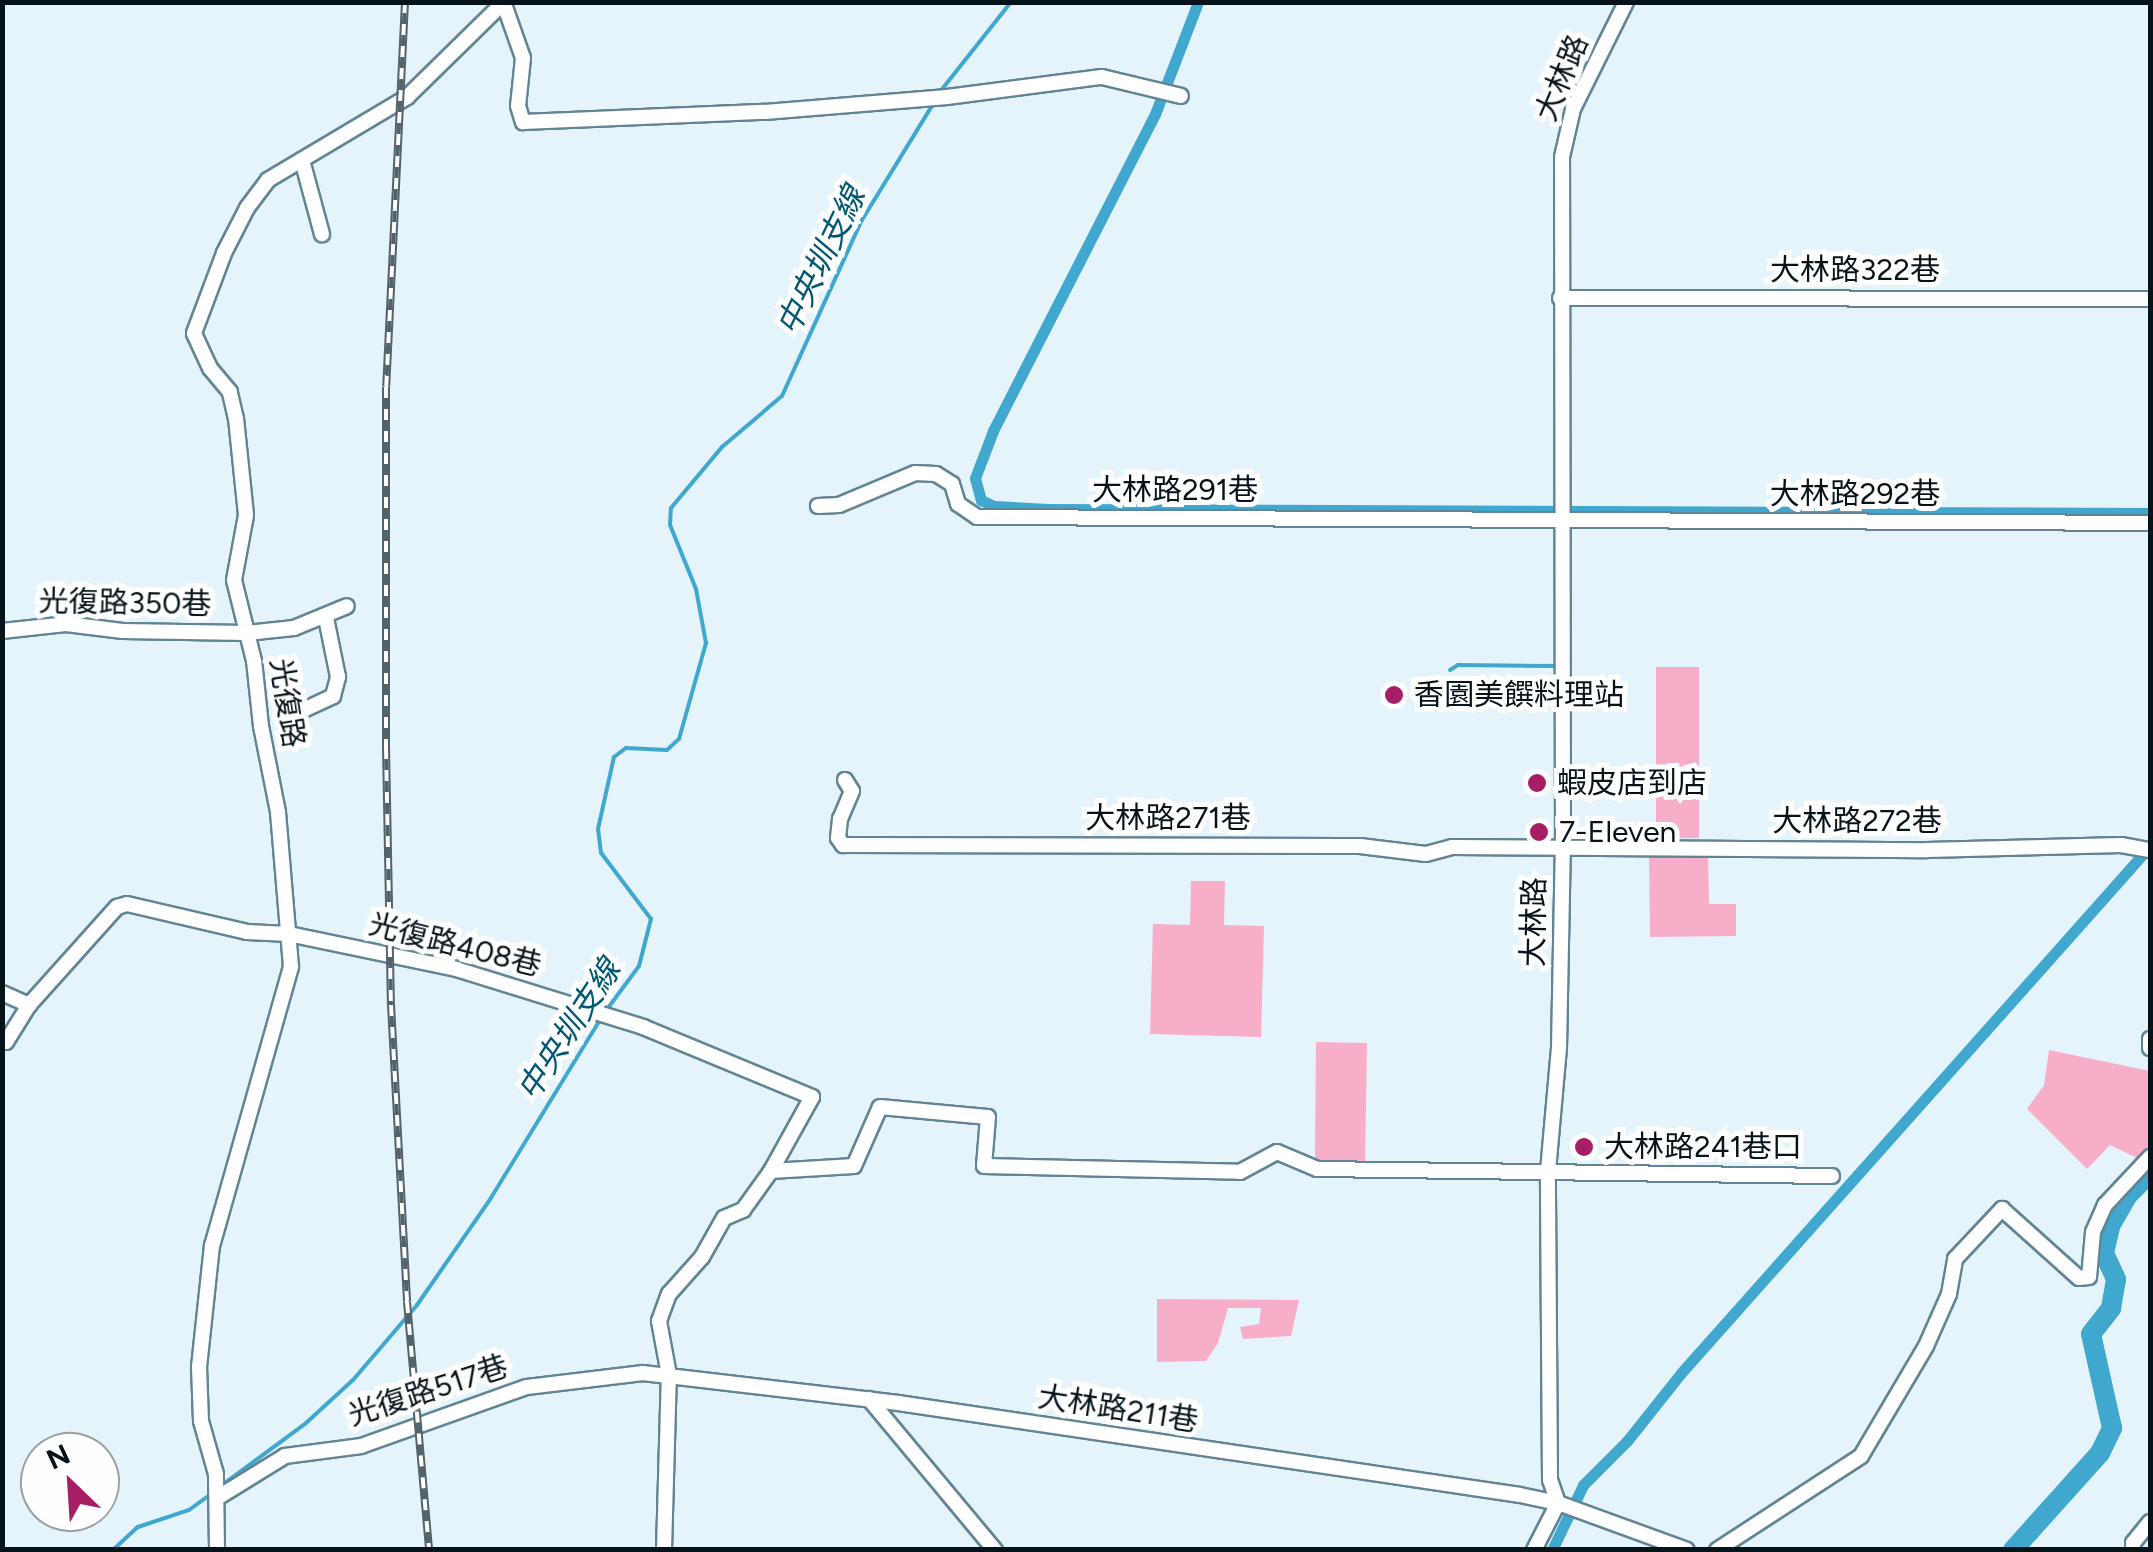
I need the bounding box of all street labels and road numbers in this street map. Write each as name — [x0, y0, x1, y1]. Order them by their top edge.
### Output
street label: 大林路 — [1528, 30, 1596, 126]
street label: 大林路322巷 — [1770, 252, 1940, 288]
street label: 大林路291巷 — [1092, 472, 1258, 508]
street label: 大林路292巷 — [1770, 476, 1940, 512]
street label: 光復路350巷 — [38, 583, 212, 623]
street label: 光復路 — [262, 656, 312, 750]
street label: 大林路271巷 — [1085, 800, 1251, 836]
street label: 大林路272巷 — [1772, 803, 1942, 839]
street label: 大林路 — [1515, 877, 1553, 967]
street label: 光復路408巷 — [365, 906, 545, 984]
street label: 光復路517巷 — [344, 1348, 512, 1434]
street label: 大林路211巷 — [1035, 1379, 1201, 1439]

